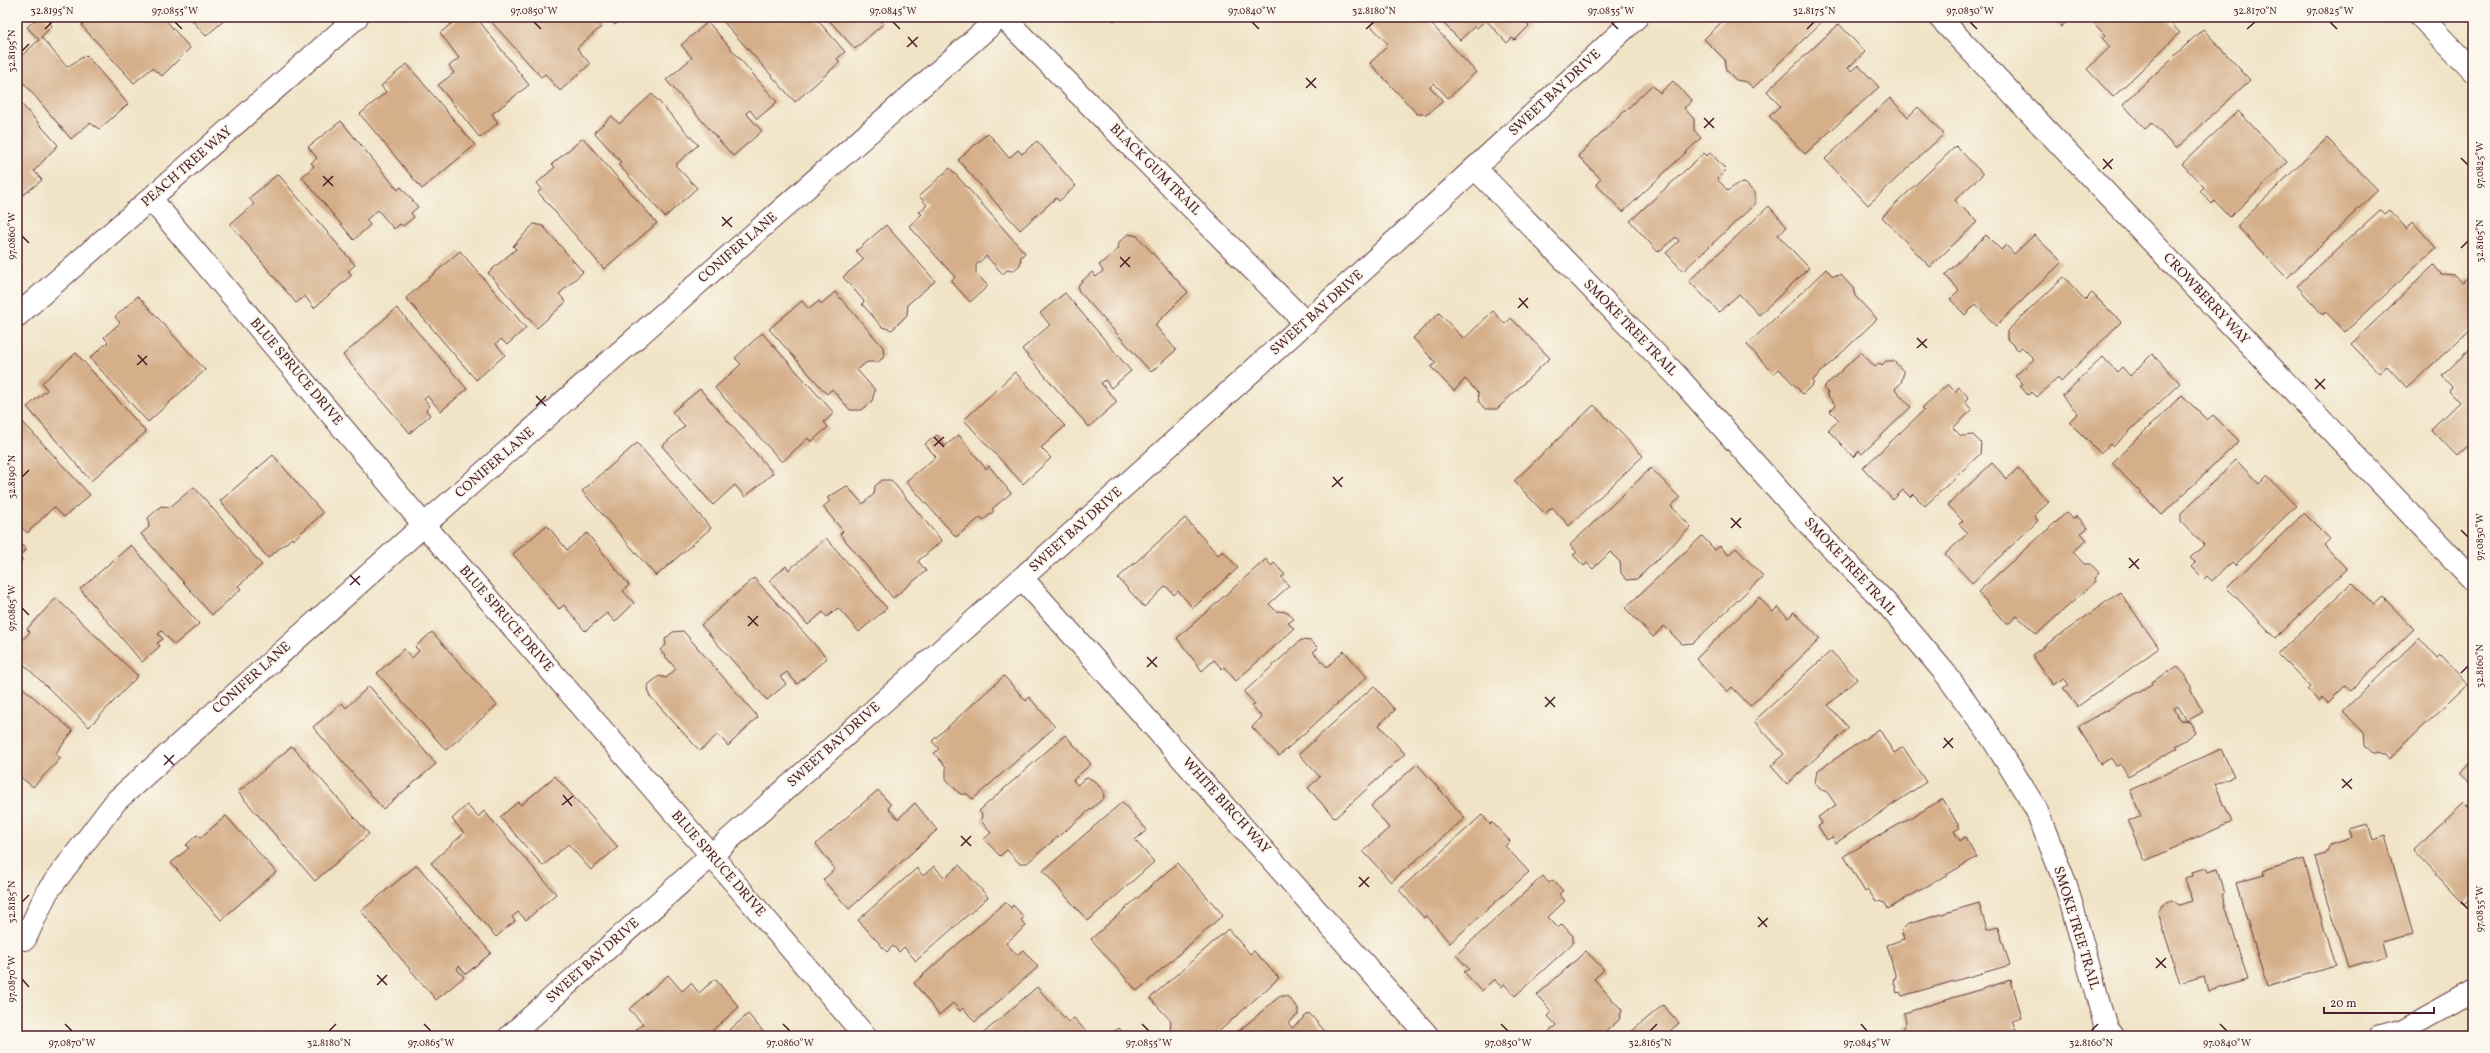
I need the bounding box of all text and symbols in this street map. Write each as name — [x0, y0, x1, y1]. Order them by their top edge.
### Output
text: 32.8195°N — [31, 4, 74, 18]
text: 97.0855°W — [152, 4, 198, 18]
text: 97.0850°W — [510, 4, 558, 18]
text: 97.0845°W — [870, 4, 916, 18]
text: 97.0840°W — [1228, 4, 1276, 18]
text: 32.8180°N — [1352, 4, 1397, 18]
text: 97.0835°W — [1588, 4, 1634, 18]
text: 32.8175°N — [1793, 4, 1836, 18]
text: 97.0830°W — [1946, 4, 1994, 18]
text: 32.8170°N — [2233, 4, 2277, 18]
text: 97.0825°W — [2307, 4, 2353, 18]
text: 32.8195°N — [5, 29, 19, 72]
street label: SWEET BAY DRIVE — [1505, 45, 1605, 141]
street label: BLACK GUM TRAIL — [1105, 120, 1205, 220]
street label: PEACH TREE WAY — [137, 122, 237, 212]
text: 97.0825°W — [2473, 142, 2487, 188]
street label: CONIFER LANE — [694, 208, 782, 288]
text: 97.0860°W — [5, 212, 19, 260]
text: 32.8165°N — [2473, 219, 2487, 262]
street label: CROWBERRY WAY — [2158, 249, 2254, 349]
street label: SWEET BAY DRIVE — [1266, 266, 1368, 360]
street label: SMOKE TREE TRAIL — [1579, 275, 1681, 381]
street label: BLUE SPRUCE DRIVE — [245, 314, 347, 430]
street label: CONIFER LANE — [451, 423, 539, 503]
text: 32.8190°N — [5, 454, 19, 499]
street label: SWEET BAY DRIVE — [1025, 483, 1127, 577]
text: 97.0830°W — [2473, 513, 2487, 561]
street label: SMOKE TREE TRAIL — [1799, 514, 1901, 620]
street label: BLUE SPRUCE DRIVE — [454, 562, 558, 676]
text: 97.0865°W — [5, 585, 19, 631]
street label: CONIFER LANE — [209, 638, 295, 718]
text: 32.8160°N — [2473, 643, 2487, 688]
street label: SWEET BAY DRIVE — [783, 698, 885, 792]
street label: WHITE BIRCH WAY — [1178, 754, 1275, 858]
street label: BLUE SPRUCE DRIVE — [666, 807, 770, 921]
street label: SMOKE TREE TRAIL — [2048, 864, 2104, 992]
text: 32.8185°N — [5, 880, 19, 923]
text: 97.0835°W — [2473, 886, 2487, 932]
street label: SWEET BAY DRIVE — [542, 914, 644, 1008]
text: 97.0870°W — [5, 955, 19, 1003]
scale bar — [2324, 989, 2434, 1015]
text: 20 m — [2330, 996, 2357, 1012]
text: 97.0870°W — [48, 1036, 96, 1050]
text: 32.8180°N — [307, 1036, 352, 1050]
text: 97.0865°W — [408, 1036, 454, 1050]
text: 97.0860°W — [766, 1036, 814, 1050]
text: 97.0855°W — [1126, 1036, 1172, 1050]
text: 97.0850°W — [1484, 1036, 1532, 1050]
text: 32.8165°N — [1629, 1036, 1672, 1050]
text: 97.0845°W — [1844, 1036, 1890, 1050]
text: 32.8160°N — [2069, 1036, 2114, 1050]
text: 97.0840°W — [2203, 1036, 2251, 1050]

